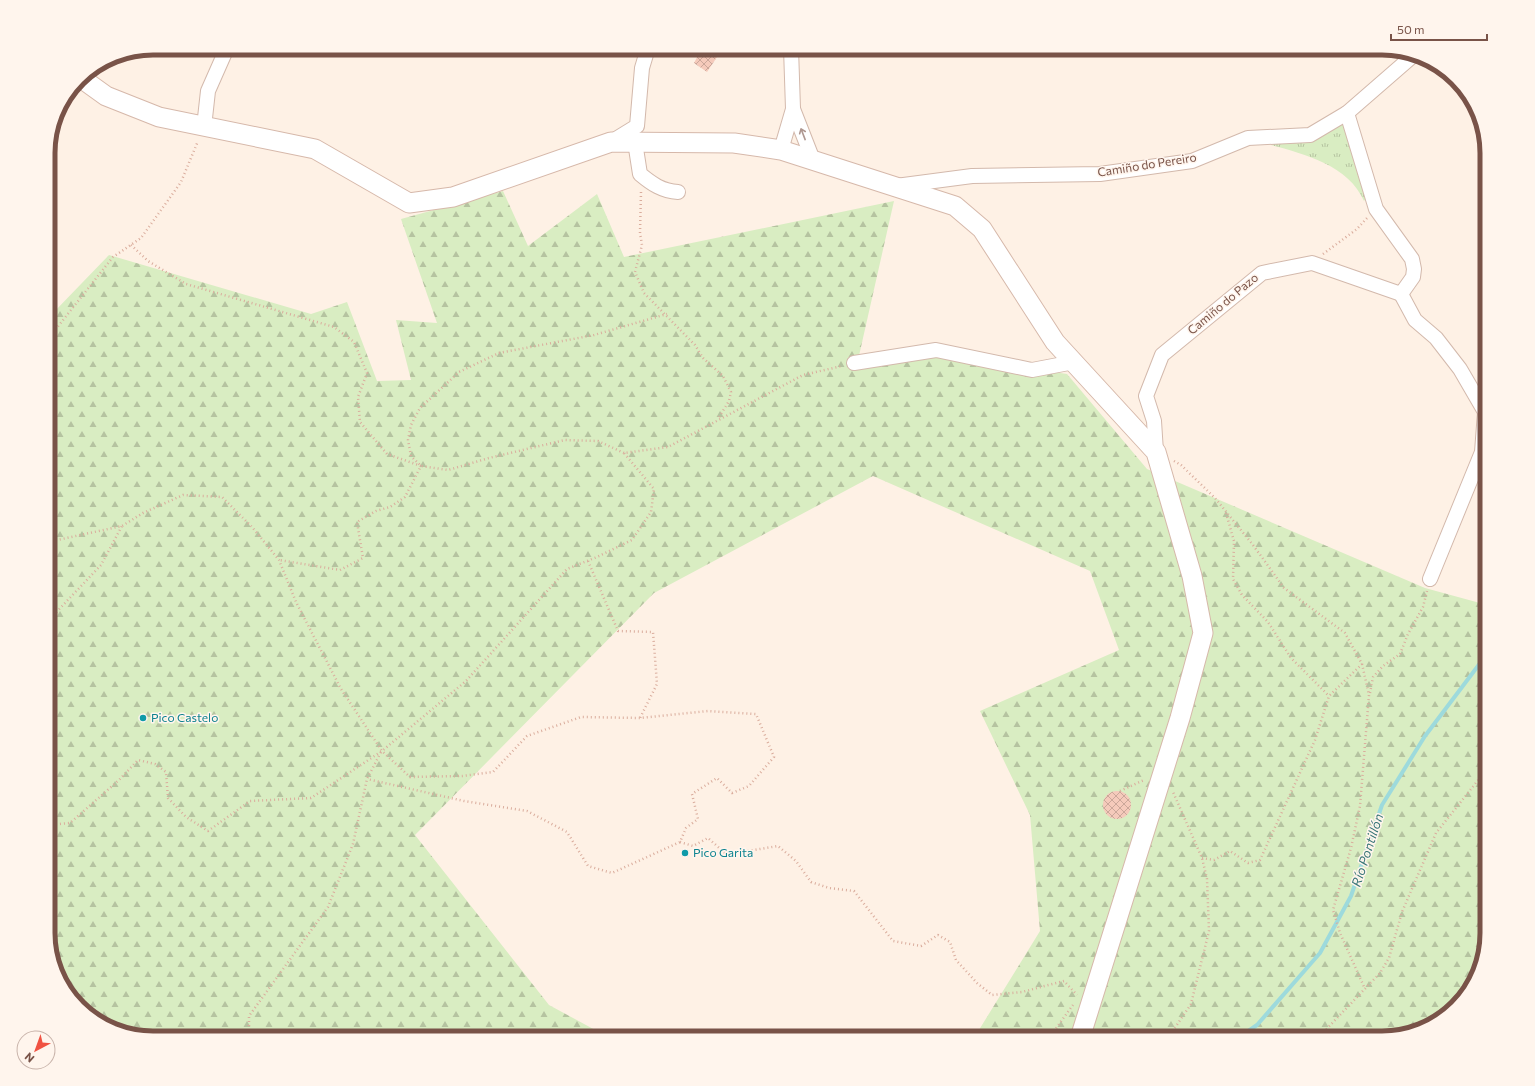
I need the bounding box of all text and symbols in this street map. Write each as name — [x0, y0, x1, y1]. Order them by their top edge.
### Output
scale bar — [1391, 16, 1487, 42]
text: 50 m — [1397, 22, 1425, 36]
one-way arrow — [798, 129, 806, 141]
street label: Camiño do Pereiro — [1096, 149, 1197, 179]
street label: Camiño do Pazo — [1184, 270, 1260, 337]
place label: Pico Castelo — [151, 710, 218, 724]
marker: Pico Castelo — [138, 713, 148, 723]
water label: Río Pontillón — [1348, 811, 1386, 889]
place label: Pico Garita — [693, 845, 753, 859]
marker: Pico Garita — [680, 848, 690, 858]
north arrow — [16, 1030, 56, 1070]
text: N — [22, 1050, 36, 1066]

